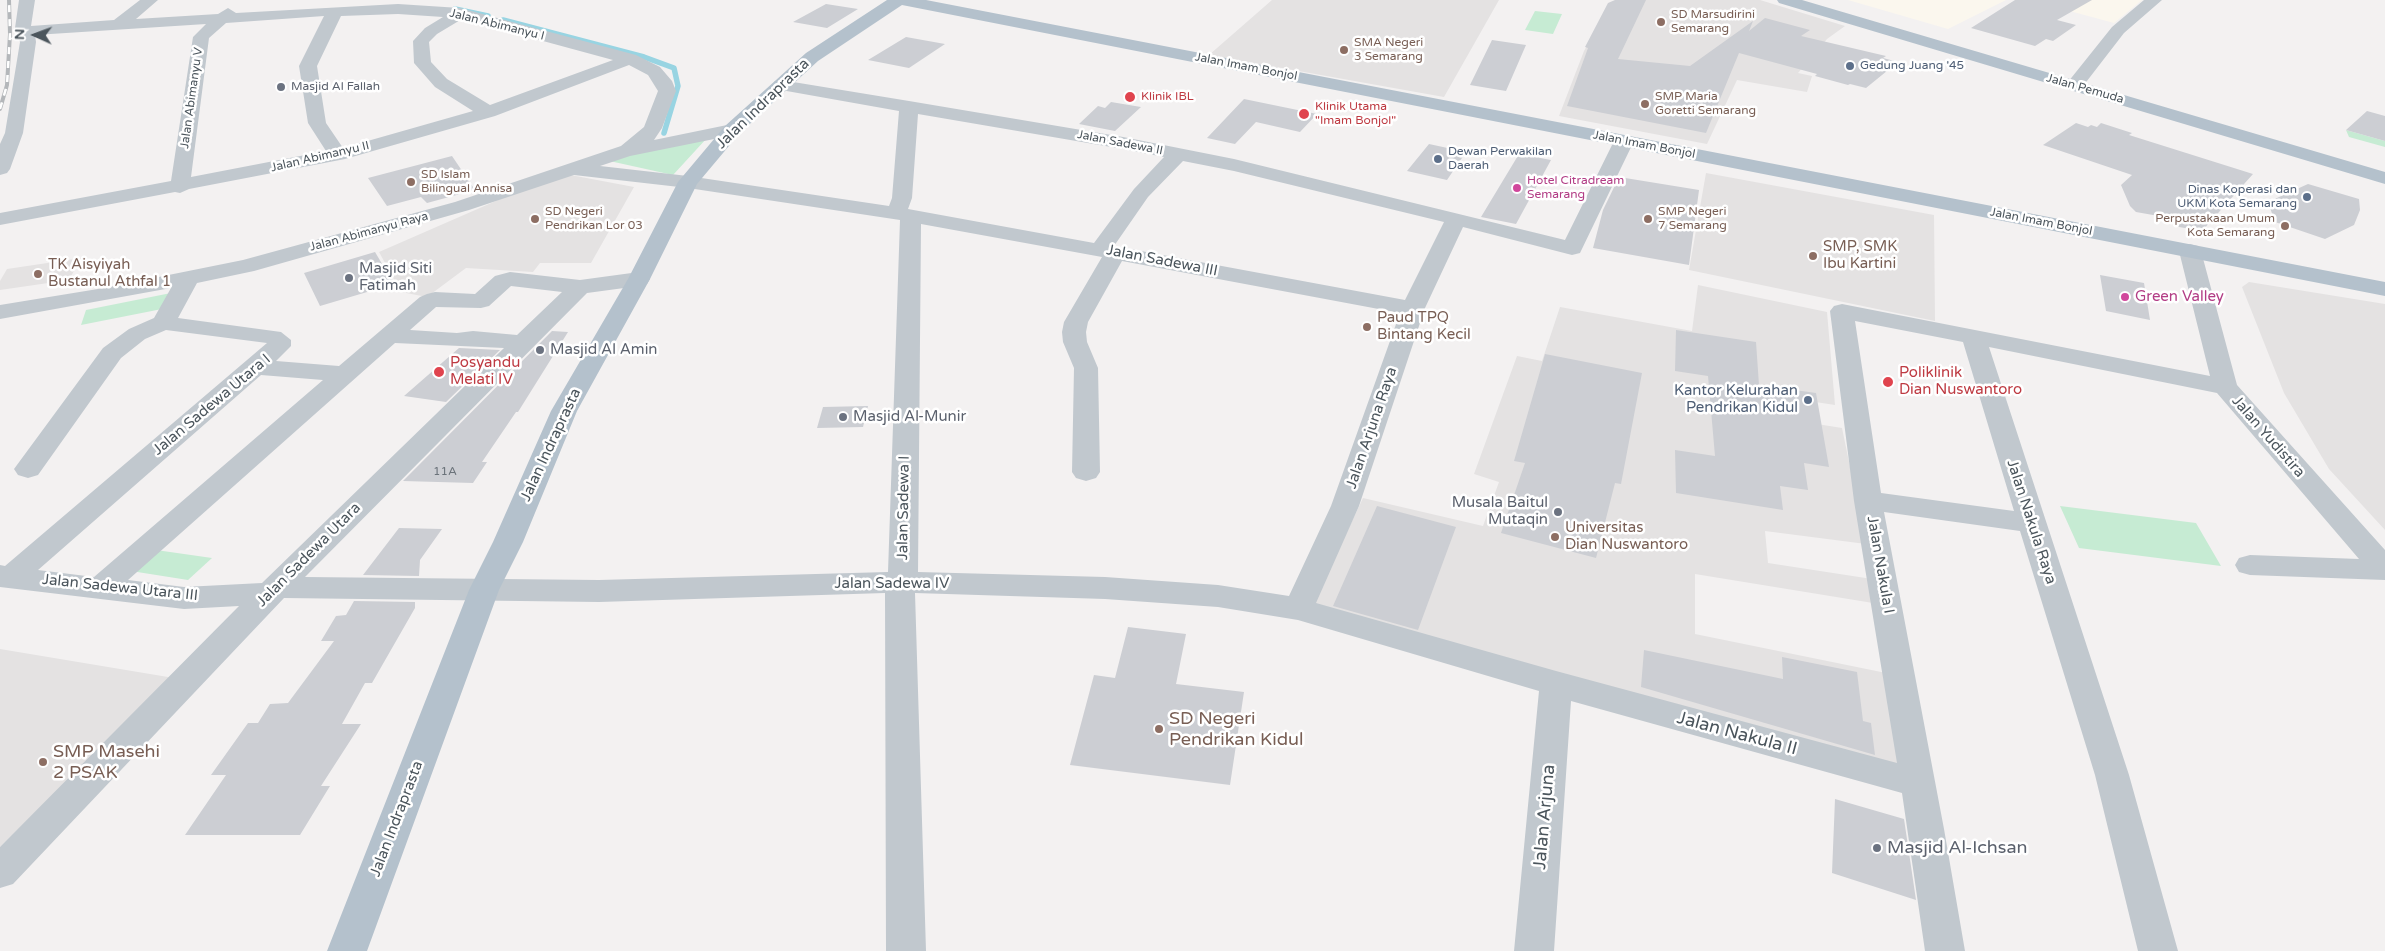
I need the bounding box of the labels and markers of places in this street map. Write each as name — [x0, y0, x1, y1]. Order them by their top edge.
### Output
place label: SD Marsudirini Semarang — [1671, 8, 1755, 36]
marker: SD Marsudirini Semarang — [1655, 16, 1667, 28]
place label: SMA Negeri 3 Semarang — [1354, 36, 1423, 64]
marker: SMA Negeri 3 Semarang — [1338, 44, 1350, 56]
place label: Gedung Juang '45 — [1860, 59, 1964, 73]
marker: Gedung Juang '45 — [1844, 60, 1856, 72]
place label: Masjid Al Fallah — [291, 80, 380, 94]
marker: Masjid Al Fallah — [275, 81, 287, 93]
marker: Klinik IBL — [1123, 90, 1137, 104]
place label: Klinik IBL — [1141, 90, 1194, 104]
place label: SMP Maria Goretti Semarang — [1655, 90, 1756, 118]
marker: SMP Maria Goretti Semarang — [1639, 98, 1651, 110]
place label: Klinik Utama "Imam Bonjol" — [1315, 100, 1396, 128]
marker: Klinik Utama "Imam Bonjol" — [1297, 107, 1311, 121]
place label: Dewan Perwakilan Daerah — [1448, 145, 1552, 173]
marker: Dewan Perwakilan Daerah — [1432, 153, 1444, 165]
place label: SD Islam Bilingual Annisa — [421, 168, 512, 196]
place label: Hotel Citradream Semarang — [1527, 174, 1624, 202]
marker: SD Islam Bilingual Annisa — [405, 176, 417, 188]
marker: Hotel Citradream Semarang — [1511, 182, 1523, 194]
place label: Dinas Koperasi dan UKM Kota Semarang — [2177, 183, 2297, 211]
marker: Dinas Koperasi dan UKM Kota Semarang — [2301, 191, 2313, 203]
place label: SD Negeri Pendrikan Lor 03 — [545, 205, 643, 233]
place label: SMP Negeri 7 Semarang — [1658, 205, 1727, 233]
place label: Perpustakaan Umum Kota Semarang — [2155, 212, 2275, 240]
marker: SD Negeri Pendrikan Lor 03 — [529, 213, 541, 225]
marker: SMP Negeri 7 Semarang — [1642, 213, 1654, 225]
marker: Perpustakaan Umum Kota Semarang — [2279, 220, 2291, 232]
place label: SMP, SMK Ibu Kartini — [1823, 238, 1897, 273]
marker: SMP, SMK Ibu Kartini — [1807, 250, 1819, 262]
place label: TK Aisyiyah Bustanul Athfal 1 — [48, 256, 171, 291]
place label: Masjid Siti Fatimah — [359, 260, 432, 295]
marker: TK Aisyiyah Bustanul Athfal 1 — [32, 268, 44, 280]
marker: Masjid Siti Fatimah — [343, 272, 355, 284]
place label: Green Valley — [2135, 288, 2224, 306]
marker: Green Valley — [2119, 291, 2131, 303]
place label: Paud TPQ Bintang Kecil — [1377, 309, 1471, 344]
marker: Paud TPQ Bintang Kecil — [1361, 321, 1373, 333]
place label: Masjid Al Amin — [550, 341, 658, 359]
marker: Masjid Al Amin — [534, 344, 546, 356]
place label: Posyandu Melati IV — [450, 354, 520, 389]
place label: Poliklinik Dian Nuswantoro — [1899, 364, 2022, 399]
marker: Posyandu Melati IV — [432, 365, 446, 379]
marker: Poliklinik Dian Nuswantoro — [1881, 375, 1895, 389]
place label: Kantor Kelurahan Pendrikan Kidul — [1674, 382, 1798, 417]
marker: Kantor Kelurahan Pendrikan Kidul — [1802, 394, 1814, 406]
place label: Masjid Al-Munir — [853, 408, 966, 426]
marker: Masjid Al-Munir — [837, 411, 849, 423]
place label: Musala Baitul Mutaqin — [1452, 494, 1548, 529]
marker: Musala Baitul Mutaqin — [1552, 506, 1564, 518]
place label: Universitas Dian Nuswantoro — [1565, 519, 1688, 554]
marker: Universitas Dian Nuswantoro — [1549, 531, 1561, 543]
place label: SD Negeri Pendrikan Kidul — [1169, 708, 1303, 751]
marker: SD Negeri Pendrikan Kidul — [1153, 723, 1165, 735]
place label: SMP Masehi 2 PSAK — [53, 741, 160, 784]
marker: SMP Masehi 2 PSAK — [37, 756, 49, 768]
place label: Masjid Al-Ichsan — [1887, 837, 2027, 859]
marker: Masjid Al-Ichsan — [1871, 842, 1883, 854]

